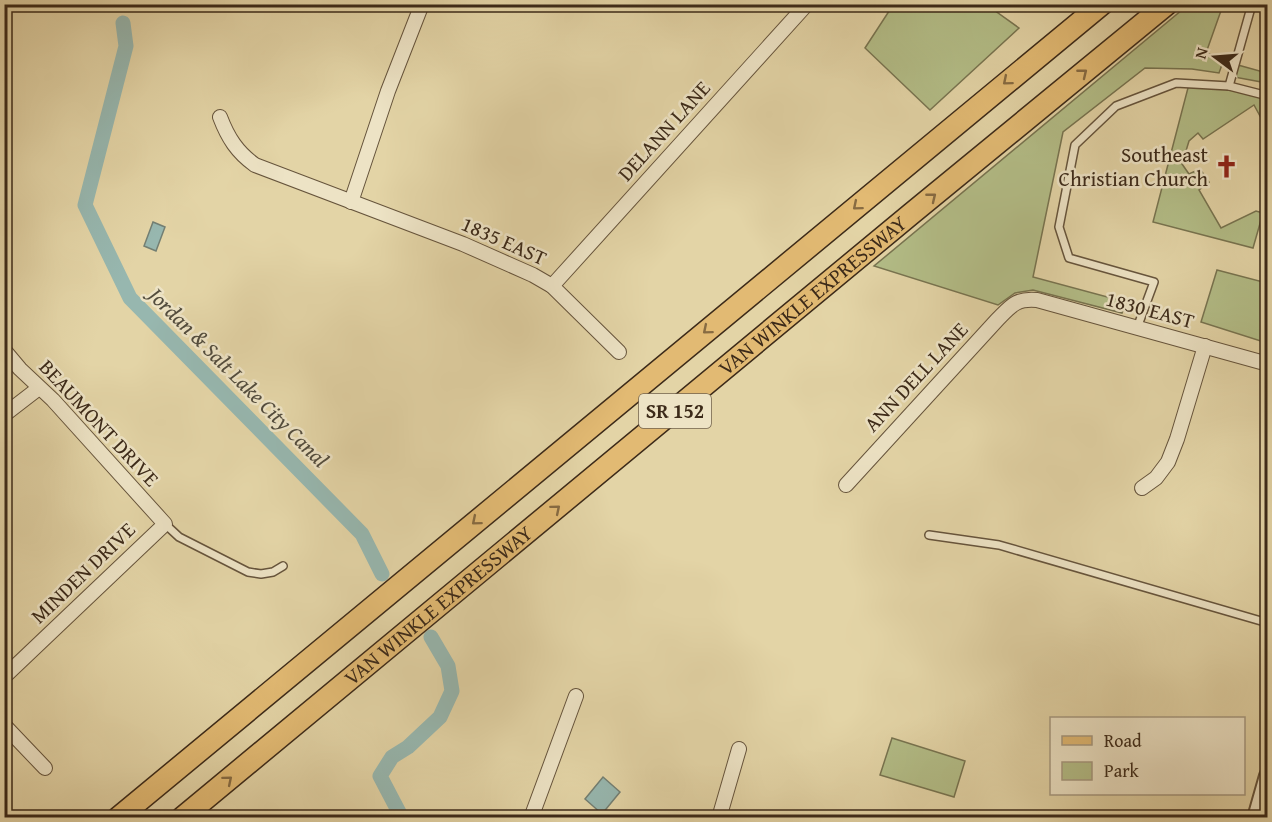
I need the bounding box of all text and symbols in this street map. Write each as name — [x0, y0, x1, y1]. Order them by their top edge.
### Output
north arrow — [1185, 27, 1245, 87]
text: N — [1188, 44, 1214, 61]
one-way arrow — [1076, 69, 1087, 80]
street label: DELANN LANE — [610, 73, 717, 188]
one-way arrow — [1003, 74, 1014, 85]
place label: Southeast Christian Church — [1059, 139, 1209, 194]
church icon: Southeast Christian Church — [1213, 154, 1239, 180]
one-way arrow — [925, 193, 936, 204]
one-way arrow — [853, 198, 864, 209]
street label: VAN WINKLE EXPRESSWAY — [711, 207, 914, 383]
street label: 1835 EAST — [457, 208, 552, 273]
water label: Jordan & Salt Lake City Canal — [139, 277, 336, 474]
street label: 1830 EAST — [1102, 283, 1198, 336]
street label: ANN DELL LANE — [856, 314, 975, 439]
one-way arrow — [703, 323, 714, 334]
street label: BEAUMONT DRIVE — [32, 352, 167, 493]
road number: SR 152 — [639, 394, 711, 428]
one-way arrow — [549, 505, 560, 516]
street label: MINDEN DRIVE — [23, 514, 142, 631]
one-way arrow — [472, 514, 483, 525]
street label: VAN WINKLE EXPRESSWAY — [337, 517, 539, 693]
legend — [1050, 717, 1245, 795]
text: Road — [1104, 727, 1142, 754]
text: Park — [1104, 757, 1140, 784]
one-way arrow — [221, 777, 232, 788]

